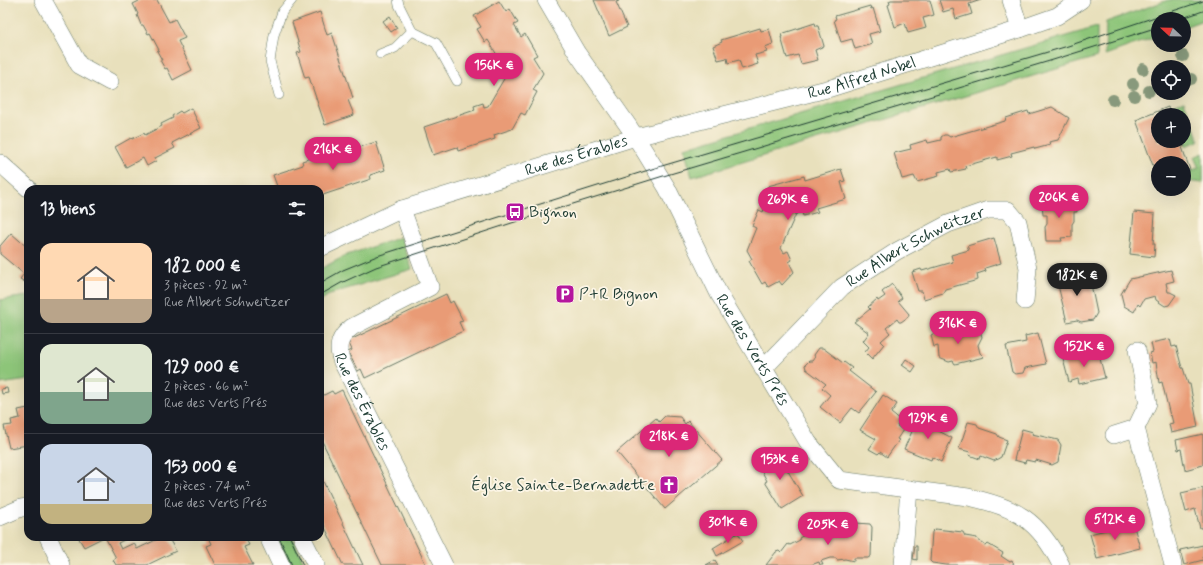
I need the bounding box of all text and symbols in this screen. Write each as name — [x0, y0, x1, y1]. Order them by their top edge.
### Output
north arrow — [1151, 12, 1191, 52]
map controls — [1151, 12, 1191, 196]
street label: Rue Alfred Nobel — [805, 52, 918, 104]
pin: 156K € — [461, 53, 527, 87]
text: 156K € — [474, 57, 514, 74]
button: locate — [1151, 60, 1191, 100]
button: + — [1151, 108, 1191, 148]
street label: Rue des Érables — [522, 130, 630, 181]
pin: 216K € — [300, 137, 366, 171]
text: 216K € — [313, 141, 353, 158]
button: − — [1151, 156, 1191, 196]
pin: 206K € — [1026, 185, 1092, 219]
pin: 269K € — [755, 187, 821, 221]
text: 206K € — [1038, 189, 1080, 206]
text: 269K € — [767, 191, 809, 208]
text: 13 biens — [40, 198, 96, 220]
icon: filters — [286, 198, 308, 220]
bus stop icon: Bignon — [504, 201, 526, 223]
street label: Rue Albert Schweitzer — [842, 201, 988, 292]
place label: Bignon — [529, 202, 577, 224]
text: 182 000 € — [164, 255, 241, 277]
icon: home — [72, 259, 120, 307]
pin: 182K € — [1044, 263, 1110, 297]
text: 182K € — [1056, 267, 1098, 284]
text: 3 pièces · 92 m² — [164, 277, 248, 294]
parking icon: P+R Bignon — [554, 283, 576, 305]
place label: P+R Bignon — [579, 284, 658, 306]
street label: Rue des Verts Prés — [711, 290, 794, 410]
text: Rue Albert Schweitzer — [164, 294, 290, 311]
pin: 316K € — [925, 311, 991, 345]
text: 316K € — [939, 315, 977, 332]
pin: 152K € — [1051, 334, 1117, 368]
text: 152K € — [1063, 338, 1105, 355]
street label: Rue des Érables — [329, 351, 395, 454]
text: 129 000 € — [164, 356, 239, 378]
icon: home — [72, 360, 120, 408]
text: 2 pièces · 66 m² — [164, 378, 249, 395]
text: Rue des Verts Prés — [164, 395, 267, 412]
pin: 129K € — [895, 406, 961, 440]
text: 129K € — [908, 410, 948, 427]
pin: 218K € — [636, 424, 702, 458]
text: 218K € — [649, 428, 689, 445]
pin: 153K € — [747, 447, 813, 481]
text: 153K € — [760, 451, 800, 468]
text: 153 000 € — [164, 456, 237, 478]
icon: home — [72, 460, 120, 508]
church icon: Église Sainte-Bernadette — [658, 474, 680, 496]
place label: Église Sainte-Bernadette — [471, 475, 655, 496]
text: 2 pièces · 74 m² — [164, 478, 251, 495]
text: Rue des Verts Prés — [164, 495, 267, 512]
pin: 512K € — [1082, 507, 1148, 541]
pin: 301K € — [695, 510, 761, 544]
text: 512K € — [1094, 511, 1136, 528]
pin: 205K € — [795, 512, 861, 546]
text: 301K € — [708, 514, 748, 531]
text: 205K € — [807, 516, 849, 533]

